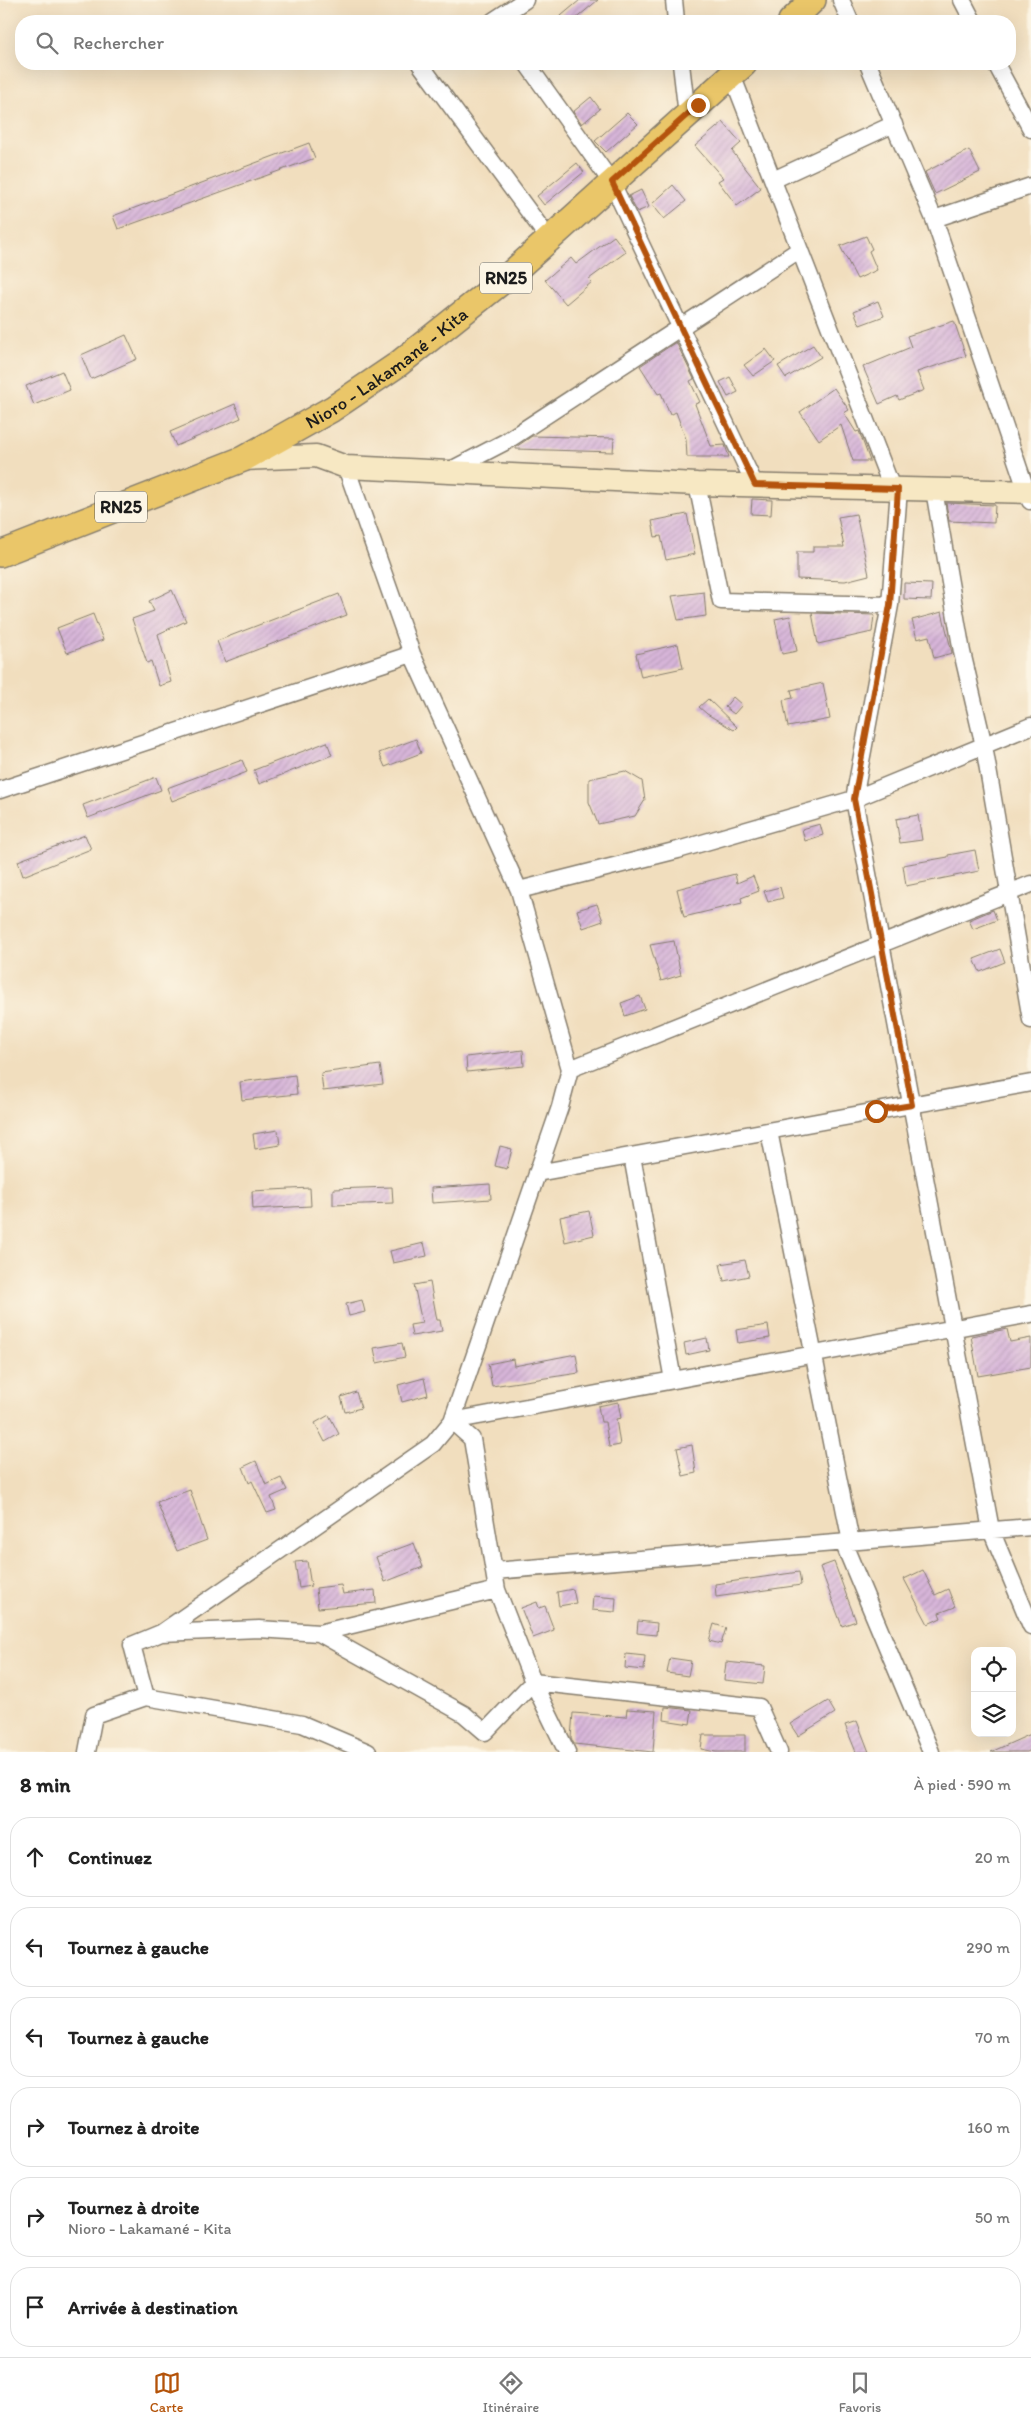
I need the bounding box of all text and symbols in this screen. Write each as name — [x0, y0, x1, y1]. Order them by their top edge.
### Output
search box — [15, 15, 1016, 70]
icon: search — [33, 29, 61, 57]
text: Rechercher — [73, 31, 164, 54]
route end — [687, 94, 710, 117]
road number: RN25 — [480, 262, 532, 294]
street label: Nioro - Lakamané - Kita — [301, 302, 472, 434]
road number: RN25 — [95, 492, 147, 522]
route start — [865, 1100, 888, 1123]
map controls — [971, 1647, 1016, 1737]
button: locate — [971, 1647, 1016, 1692]
button: layers — [971, 1692, 1016, 1737]
text: 8 min — [20, 1772, 70, 1797]
text: À pied · 590 m — [914, 1775, 1011, 1794]
icon: ahead — [21, 1843, 49, 1871]
text: Continuez — [68, 1846, 152, 1869]
text: 20 m — [975, 1848, 1010, 1867]
icon: left — [21, 1933, 49, 1961]
text: Tournez à gauche — [68, 1936, 209, 1959]
text: 290 m — [966, 1938, 1010, 1957]
icon: left — [21, 2023, 49, 2051]
text: Tournez à gauche — [68, 2026, 209, 2049]
text: 70 m — [975, 2028, 1010, 2047]
icon: right — [21, 2113, 49, 2141]
text: Tournez à droite — [68, 2116, 200, 2139]
text: 160 m — [967, 2118, 1010, 2137]
text: Tournez à droite — [68, 2196, 200, 2219]
icon: right — [21, 2203, 49, 2231]
text: 50 m — [975, 2208, 1010, 2227]
text: Nioro - Lakamané - Kita — [68, 2219, 231, 2238]
icon: arrive — [21, 2293, 49, 2321]
text: Arrivée à destination — [68, 2296, 238, 2319]
tab: Carte — [150, 2369, 183, 2416]
tab: Itinéraire — [483, 2369, 539, 2416]
tab: Favoris — [839, 2369, 881, 2416]

